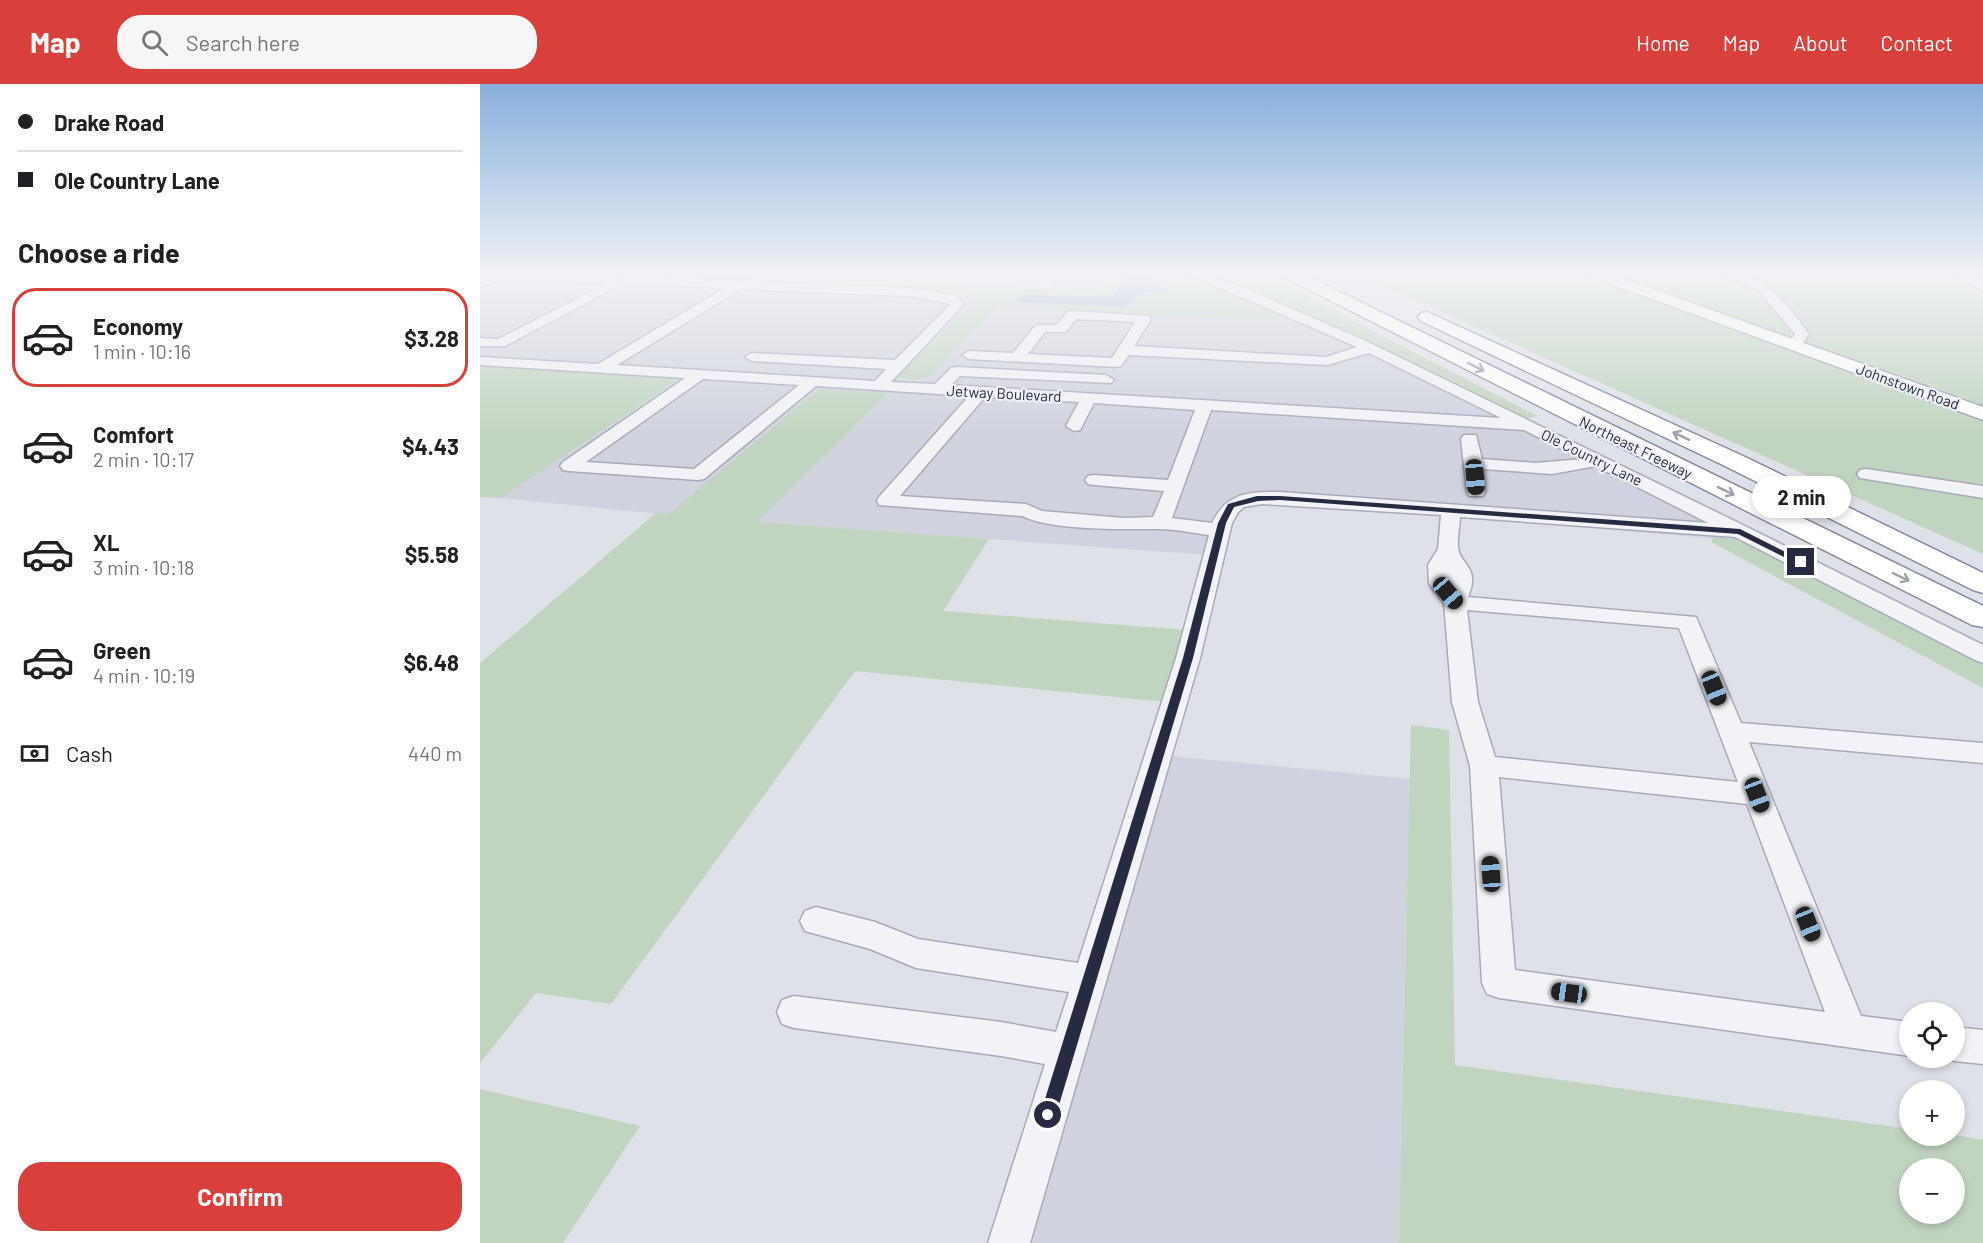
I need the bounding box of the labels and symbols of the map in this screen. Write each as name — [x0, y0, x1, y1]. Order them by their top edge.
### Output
street label: Johnstown Road — [1854, 359, 1962, 413]
one-way arrow — [1467, 361, 1485, 373]
street label: Jetway Boulevard — [946, 381, 1062, 405]
street label: Northeast Freeway — [1577, 412, 1695, 482]
street label: Ole Country Lane — [1538, 425, 1646, 489]
one-way arrow — [1673, 430, 1691, 442]
car — [1464, 458, 1486, 496]
callout: 2 min — [1752, 475, 1850, 517]
one-way arrow — [1717, 485, 1734, 497]
route end — [1787, 548, 1814, 575]
one-way arrow — [1891, 572, 1909, 584]
car — [1430, 573, 1466, 613]
car — [1699, 668, 1729, 708]
car — [1742, 775, 1772, 815]
car — [1481, 855, 1501, 893]
car — [1793, 904, 1823, 944]
car — [1550, 982, 1588, 1004]
route start — [1034, 1101, 1061, 1128]

